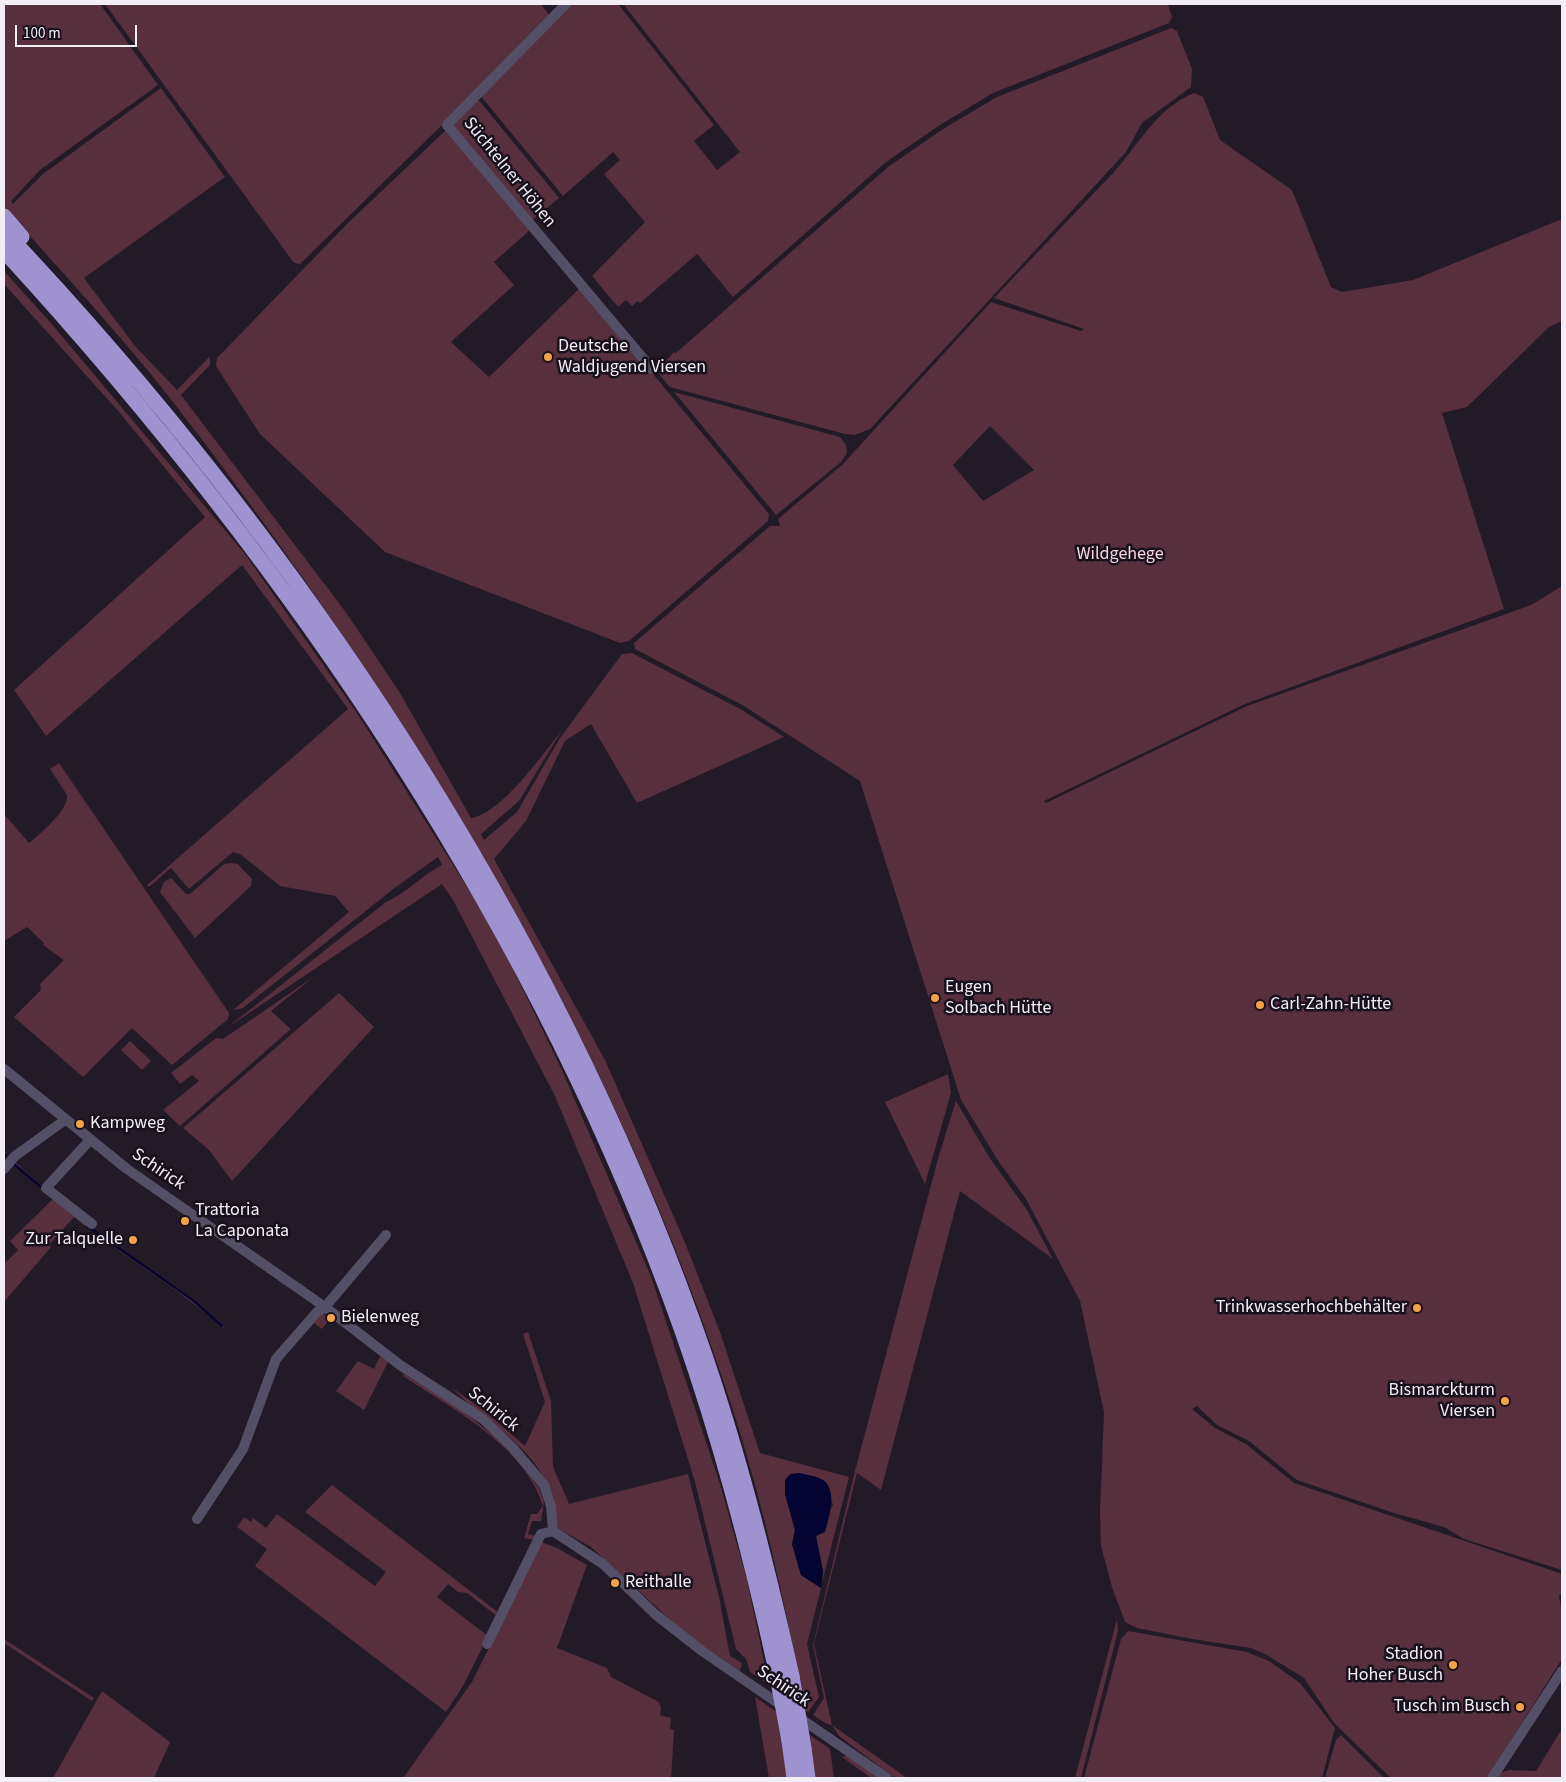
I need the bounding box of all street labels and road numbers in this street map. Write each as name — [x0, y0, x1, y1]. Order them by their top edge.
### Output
street label: Süchtelner Höhen — [458, 114, 560, 232]
street label: Schirick — [127, 1144, 189, 1196]
street label: Schirick — [463, 1383, 523, 1437]
street label: Schirick — [752, 1661, 814, 1713]

